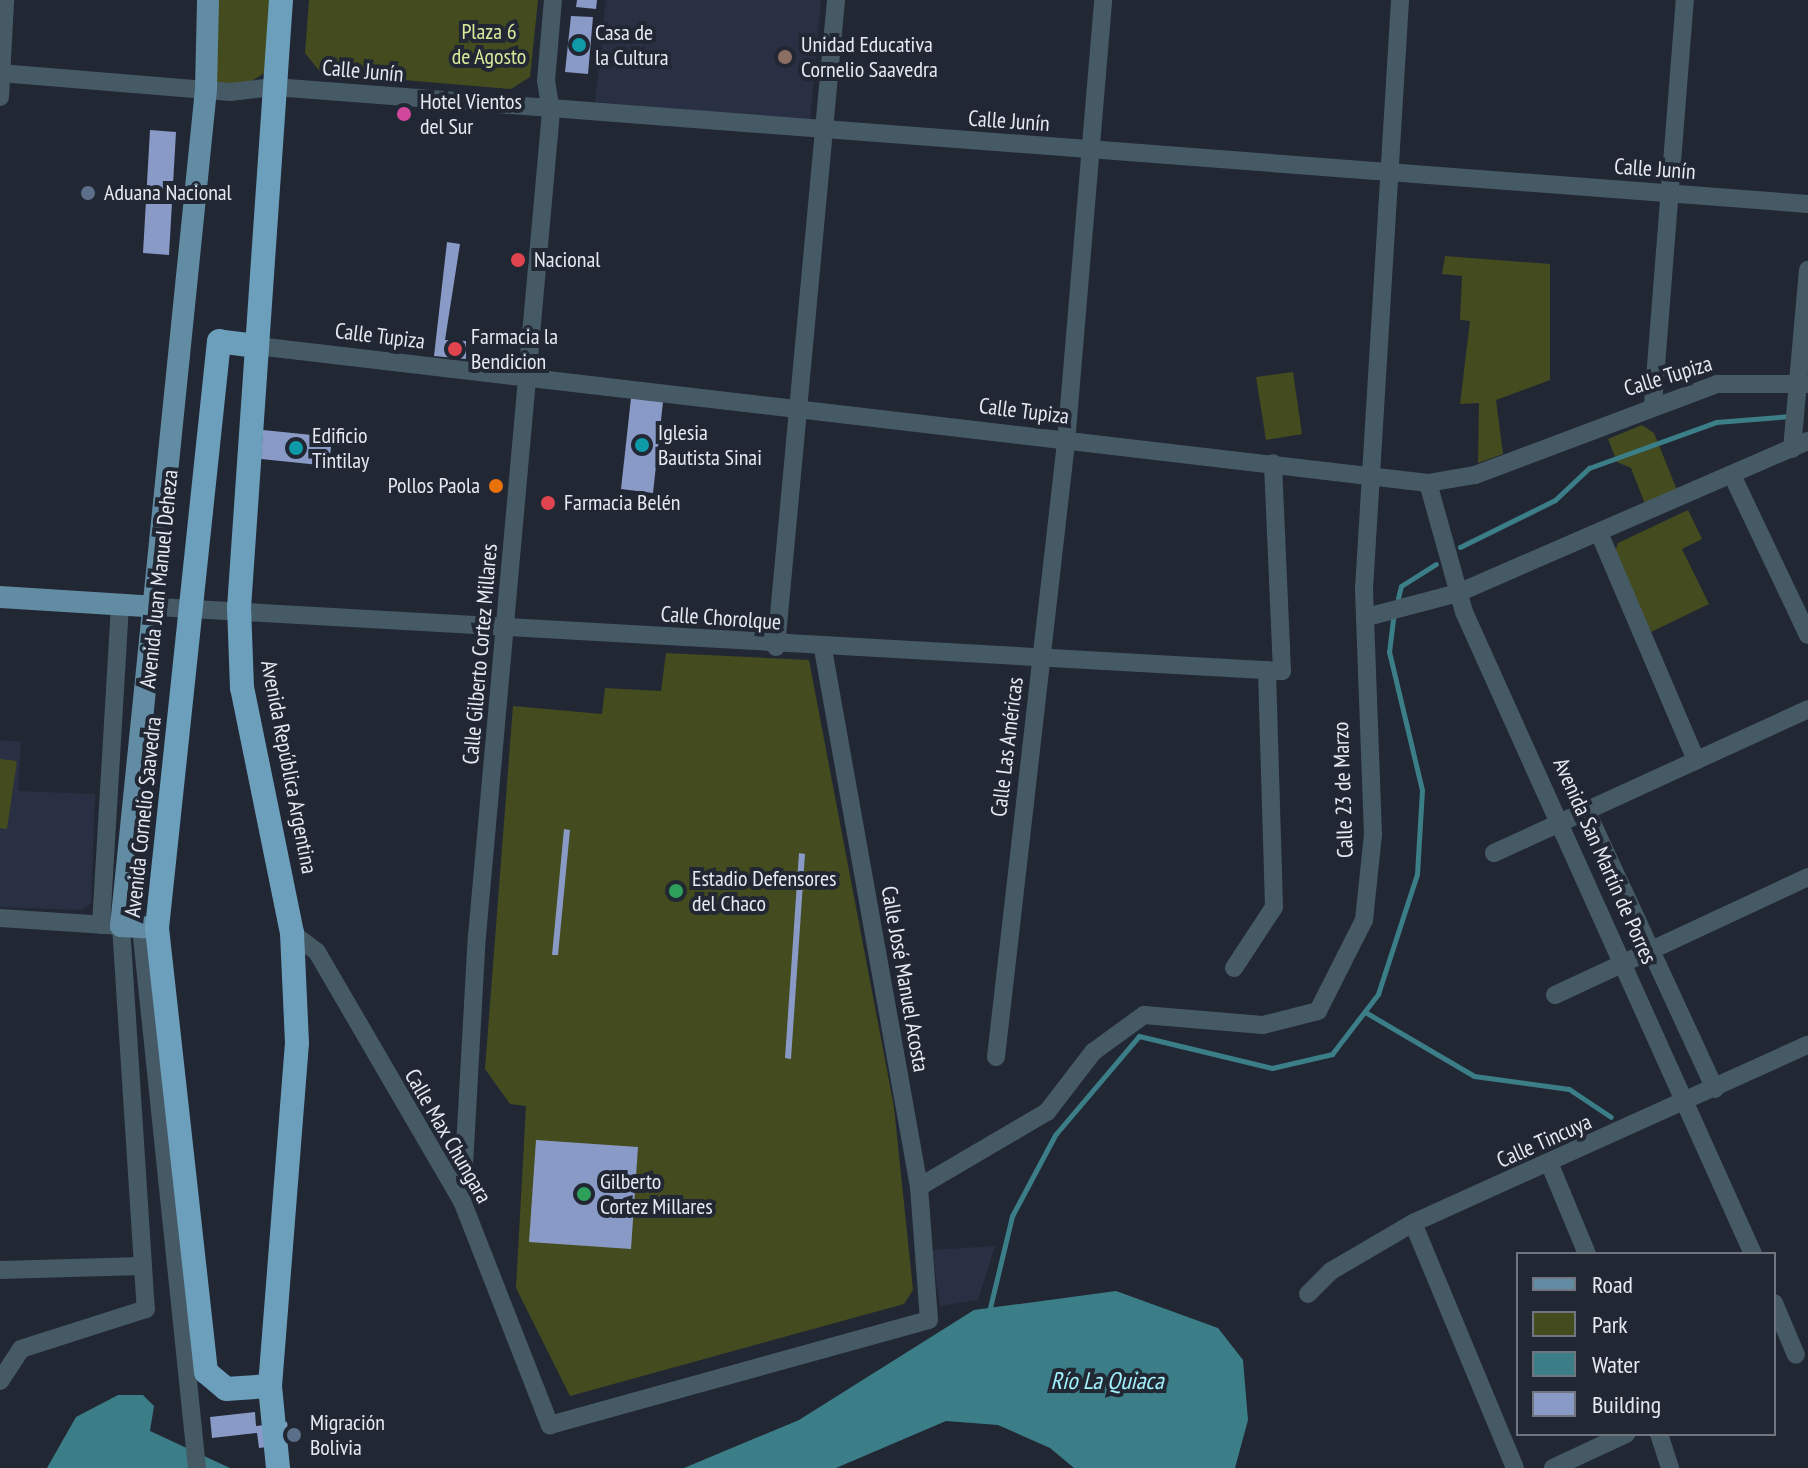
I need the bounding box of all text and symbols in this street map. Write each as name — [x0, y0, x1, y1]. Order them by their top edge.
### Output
park label: Plaza 6 de Agosto — [451, 18, 527, 70]
place label: Casa de la Cultura — [595, 19, 668, 70]
place label: Unidad Educativa Cornelio Saavedra — [801, 31, 938, 82]
marker: Casa de la Cultura — [570, 36, 588, 54]
marker: Unidad Educativa Cornelio Saavedra — [776, 48, 794, 66]
street label: Calle Junín — [321, 54, 405, 88]
place label: Hotel Vientos del Sur — [420, 88, 523, 140]
marker: Hotel Vientos del Sur — [395, 105, 413, 123]
street label: Calle Junín — [967, 105, 1051, 137]
street label: Calle Junín — [1613, 153, 1697, 185]
place label: Aduana Nacional — [104, 180, 232, 206]
marker: Aduana Nacional — [79, 184, 97, 202]
place label: Nacional — [534, 247, 600, 273]
marker: Nacional — [509, 251, 527, 269]
street label: Calle Tupiza — [333, 317, 427, 355]
place label: Farmacia la Bendicion — [471, 323, 558, 374]
marker: Farmacia la Bendicion — [446, 340, 464, 358]
street label: Calle Tupiza — [1621, 350, 1715, 402]
street label: Calle Tupiza — [977, 392, 1071, 430]
place label: Iglesia Bautista Sinai — [658, 419, 762, 470]
place label: Edificio Tintilay — [312, 422, 369, 474]
marker: Iglesia Bautista Sinai — [633, 436, 651, 454]
marker: Edificio Tintilay — [287, 439, 305, 457]
street label: Avenida Juan Manuel Deheza — [134, 468, 184, 690]
place label: Pollos Paola — [388, 473, 480, 499]
marker: Pollos Paola — [487, 477, 505, 495]
place label: Farmacia Belén — [564, 490, 680, 516]
marker: Farmacia Belén — [539, 494, 557, 512]
street label: Calle Gilberto Cortez Millares — [457, 542, 503, 766]
street label: Calle Chorolque — [660, 601, 782, 635]
street label: Avenida República Argentina — [255, 658, 323, 876]
street label: Calle Las Américas — [985, 675, 1029, 819]
street label: Avenida Cornelio Saavedra — [119, 715, 167, 919]
street label: Calle 23 de Marzo — [1327, 721, 1359, 859]
street label: Avenida San Martín de Porres — [1548, 754, 1662, 968]
place label: Estadio Defensores del Chaco — [692, 865, 837, 916]
marker: Estadio Defensores del Chaco — [667, 882, 685, 900]
street label: Calle José Manuel Acosta — [876, 884, 934, 1074]
street label: Calle Max Chungara — [399, 1064, 497, 1208]
street label: Calle Tincuya — [1492, 1108, 1596, 1174]
place label: Gilberto Cortez Millares — [600, 1168, 713, 1220]
marker: Gilberto Cortez Millares — [575, 1185, 593, 1203]
legend — [1516, 1252, 1776, 1436]
text: Road — [1592, 1269, 1633, 1300]
text: Park — [1592, 1309, 1628, 1340]
text: Water — [1592, 1349, 1640, 1380]
water label: Río La Quiaca — [1050, 1367, 1164, 1395]
text: Building — [1592, 1389, 1661, 1420]
place label: Migración Bolivia — [310, 1409, 385, 1460]
marker: Migración Bolivia — [285, 1426, 303, 1444]

